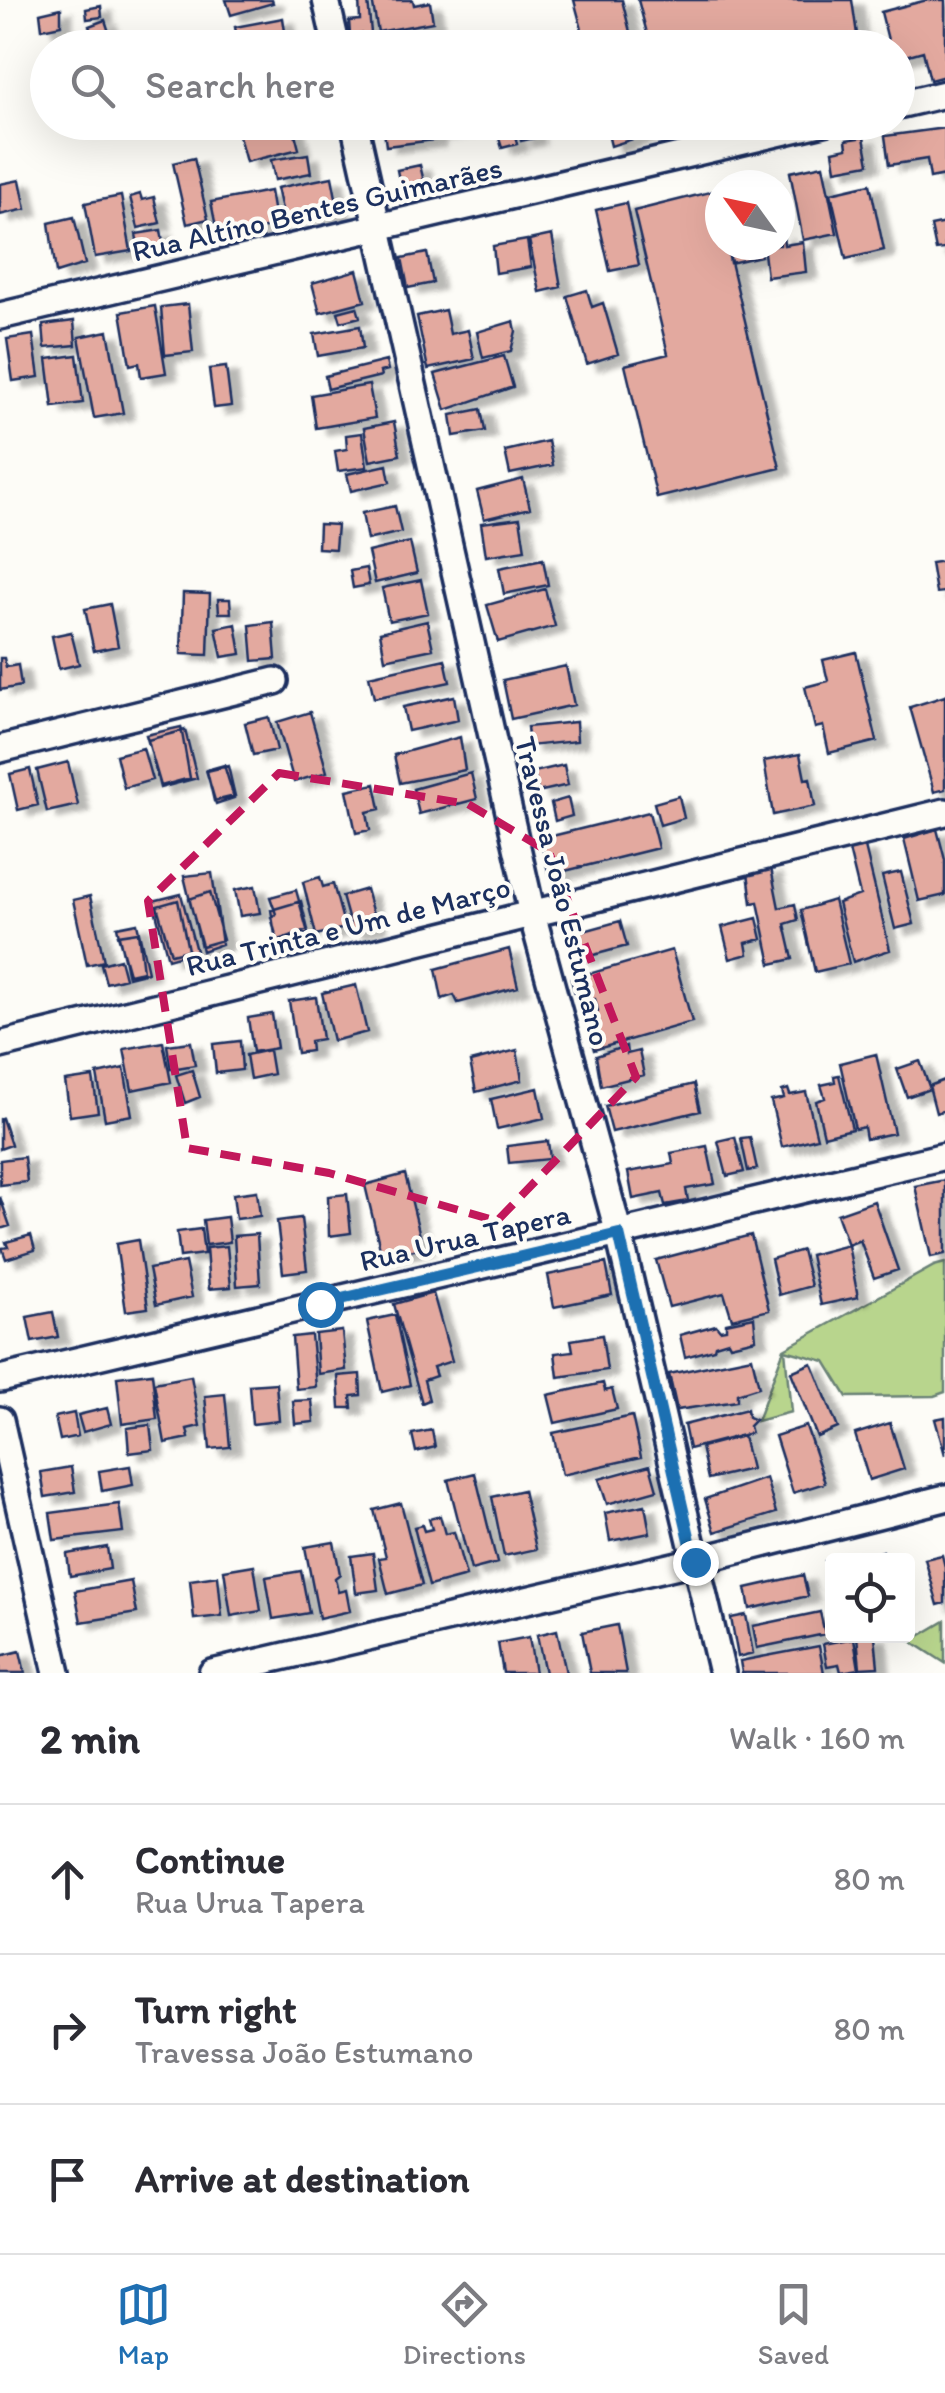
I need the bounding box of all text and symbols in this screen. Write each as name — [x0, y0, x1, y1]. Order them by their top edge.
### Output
search box — [30, 30, 915, 140]
icon: search — [65, 58, 120, 113]
text: Search here — [145, 62, 336, 108]
street label: Rua Altíno Bentes Guimarães — [128, 148, 506, 270]
north arrow — [705, 170, 795, 260]
street label: Travessa João Estumano — [507, 733, 619, 1049]
street label: Rua Trinta e Um de Março — [182, 868, 514, 984]
street label: Rua Urua Tapera — [356, 1195, 574, 1279]
route start — [298, 1282, 344, 1328]
route end — [673, 1540, 719, 1586]
map controls — [825, 1553, 915, 1643]
button: locate — [825, 1553, 915, 1643]
text: 2 min — [40, 1713, 140, 1764]
text: Walk · 160 m — [729, 1719, 905, 1757]
text: Continue — [135, 1837, 285, 1883]
icon: ahead — [40, 1852, 95, 1907]
text: 80 m — [834, 1860, 905, 1898]
text: Rua Urua Tapera — [135, 1883, 365, 1921]
text: Turn right — [135, 1987, 297, 2033]
icon: right — [40, 2002, 95, 2057]
text: 80 m — [834, 2010, 905, 2048]
text: Travessa João Estumano — [135, 2033, 474, 2071]
icon: arrive — [40, 2152, 95, 2207]
text: Arrive at destination — [135, 2156, 470, 2202]
tab: Map — [116, 2277, 171, 2371]
tab: Directions — [403, 2277, 526, 2371]
tab: Saved — [758, 2277, 829, 2371]

